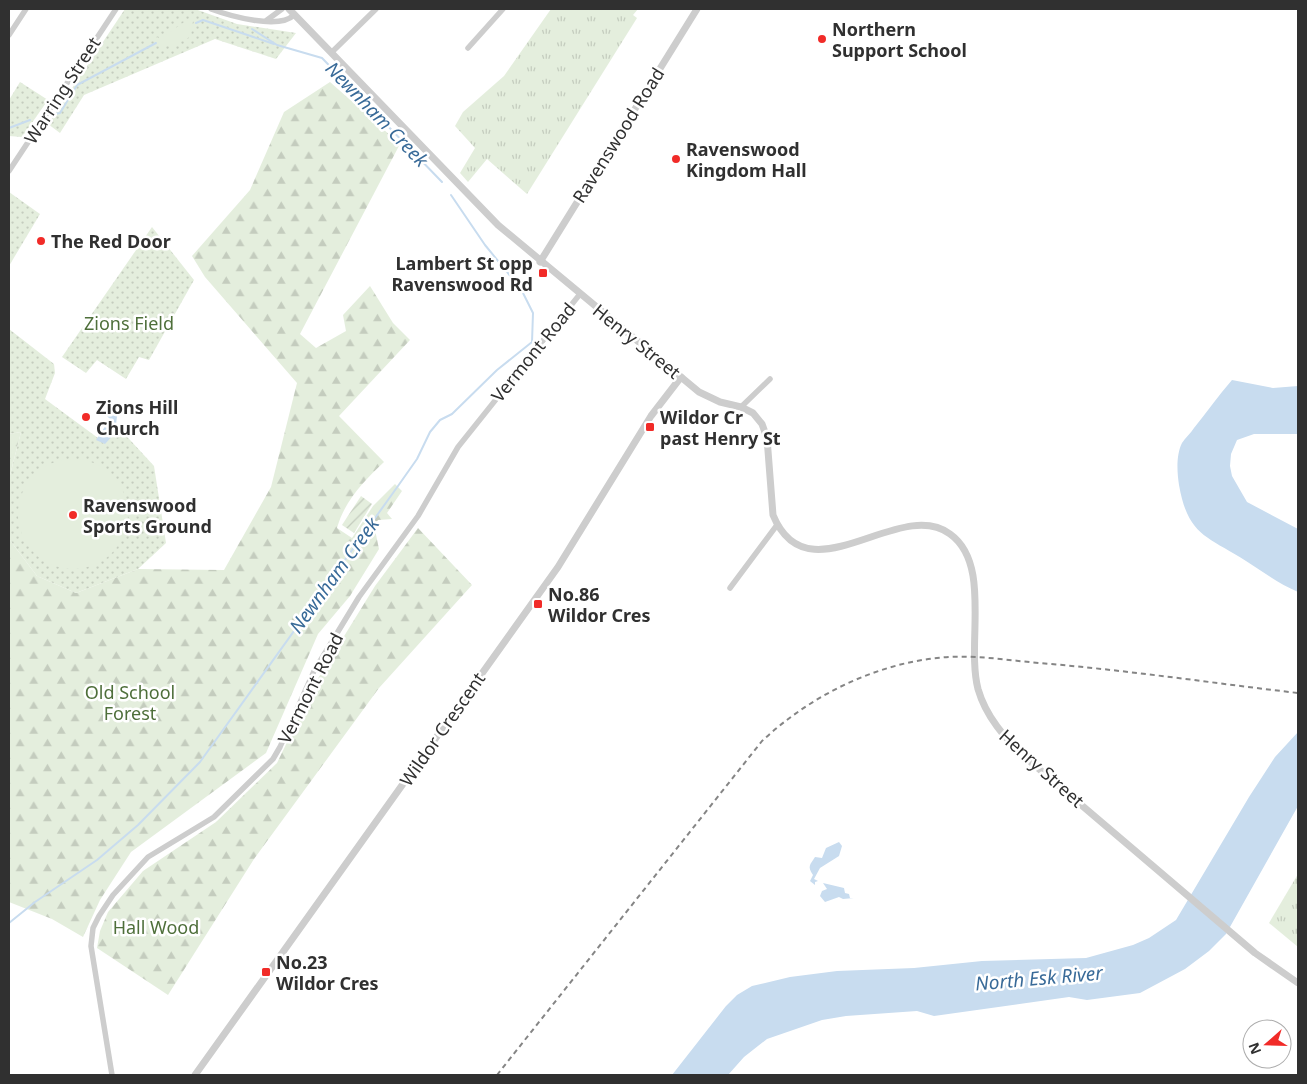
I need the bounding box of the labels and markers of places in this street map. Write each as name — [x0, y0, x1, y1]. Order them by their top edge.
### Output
place label: Northern Support School — [832, 17, 967, 62]
marker: Northern Support School — [816, 33, 828, 45]
place label: Ravenswood Kingdom Hall — [686, 137, 807, 182]
marker: Ravenswood Kingdom Hall — [670, 153, 682, 165]
place label: The Red Door — [51, 229, 171, 253]
marker: The Red Door — [35, 235, 47, 247]
place label: Lambert St opp Ravenswood Rd — [392, 251, 533, 296]
marker: Lambert St opp Ravenswood Rd — [537, 267, 549, 279]
place label: Zions Hill Church — [96, 395, 178, 440]
place label: Wildor Cr past Henry St — [660, 405, 781, 450]
marker: Zions Hill Church — [80, 411, 92, 423]
marker: Wildor Cr past Henry St — [644, 421, 656, 433]
place label: Ravenswood Sports Ground — [83, 493, 212, 538]
marker: Ravenswood Sports Ground — [67, 509, 79, 521]
place label: No.86 Wildor Cres — [548, 582, 651, 627]
marker: No.86 Wildor Cres — [532, 598, 544, 610]
place label: No.23 Wildor Cres — [276, 950, 379, 995]
marker: No.23 Wildor Cres — [260, 966, 272, 978]

